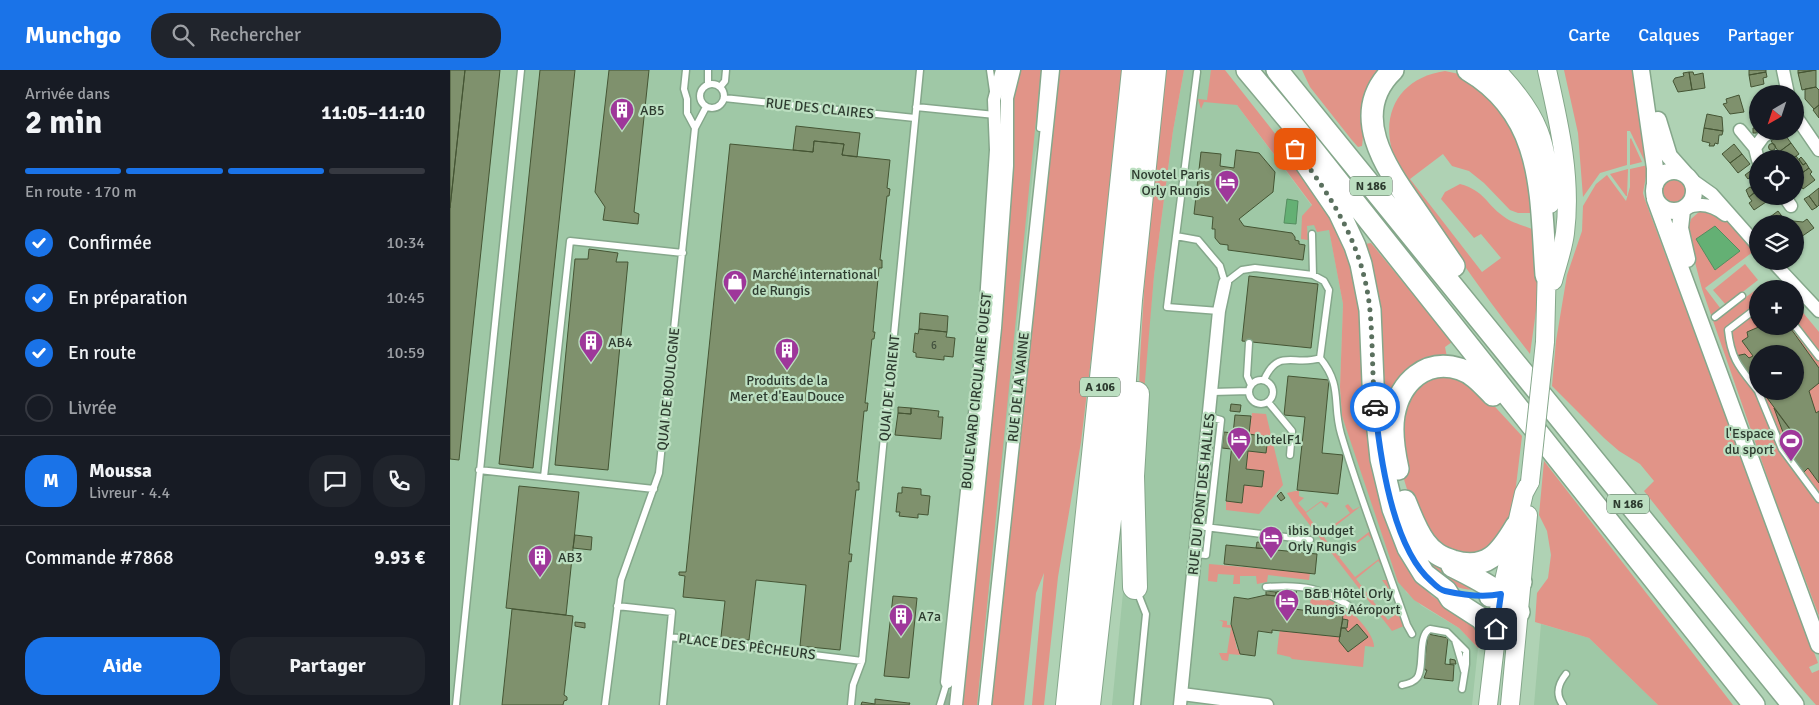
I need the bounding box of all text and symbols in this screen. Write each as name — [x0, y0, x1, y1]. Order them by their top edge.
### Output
search box — [151, 13, 501, 58]
text: Munchgo — [25, 20, 121, 50]
icon: search — [169, 21, 197, 49]
text: Rechercher — [209, 23, 301, 47]
text: Carte — [1568, 24, 1610, 46]
text: Calques — [1638, 24, 1700, 46]
text: Partager — [1728, 24, 1794, 46]
text: Arrivée dans — [25, 84, 110, 104]
north arrow — [1749, 85, 1804, 140]
map controls — [1749, 85, 1804, 400]
street label: RUE DES CLAIRES — [765, 94, 875, 123]
building icon: AB5 — [609, 97, 635, 131]
text: 11:05–11:10 — [321, 101, 425, 125]
place label: AB5 — [640, 102, 665, 119]
text: 2 min — [25, 103, 102, 142]
pin — [1274, 128, 1316, 170]
icon: bag — [1281, 135, 1309, 163]
button: locate — [1749, 150, 1804, 205]
place label: Novotel Paris Orly Rungis — [1131, 166, 1210, 199]
hotel icon: Novotel Paris Orly Rungis — [1214, 169, 1240, 203]
road number: N 186 — [1350, 176, 1392, 195]
text: En route · 170 m — [25, 182, 137, 202]
button: layers — [1749, 215, 1804, 270]
icon: check — [25, 229, 53, 257]
text: Confirmée — [68, 231, 152, 255]
text: 10:34 — [386, 233, 425, 253]
place label: Marché international de Rungis — [752, 266, 877, 299]
shop icon: Marché international de Rungis — [722, 269, 748, 303]
button: + — [1749, 280, 1804, 335]
icon: check — [25, 284, 53, 312]
text: En préparation — [68, 286, 188, 310]
text: 10:45 — [386, 288, 425, 308]
street label: BOULEVARD CIRCULAIRE OUEST — [958, 292, 995, 490]
street label: QUAI DE BOULOGNE — [654, 327, 683, 451]
building icon: AB4 — [578, 329, 604, 363]
street label: RUE DE LA VANNE — [1004, 331, 1033, 443]
place label: AB4 — [608, 334, 633, 351]
street label: QUAI DE LORIENT — [875, 334, 904, 442]
building icon: Produits de la Mer et d'Eau Douce — [774, 337, 800, 371]
icon: check — [25, 339, 53, 367]
house number: 6 — [931, 339, 937, 352]
text: En route — [68, 341, 136, 365]
text: 10:59 — [386, 343, 425, 363]
button: − — [1749, 345, 1804, 400]
place label: Produits de la Mer et d'Eau Douce — [730, 372, 845, 405]
road number: A 106 — [1080, 378, 1120, 396]
courier — [1350, 382, 1400, 432]
icon: car — [1361, 393, 1389, 421]
text: Livrée — [68, 396, 117, 420]
street label: RUE DU PONT DES HALLES — [1185, 412, 1218, 576]
place label: l'Espace du sport — [1725, 425, 1774, 458]
hotel icon: hotelF1 — [1226, 426, 1252, 460]
sports icon: l'Espace du sport — [1778, 428, 1804, 462]
place label: hotelF1 — [1256, 431, 1302, 448]
button: chat — [309, 455, 361, 507]
button: phone — [373, 455, 425, 507]
text: Moussa — [89, 459, 152, 483]
text: M — [43, 469, 59, 493]
text: Livreur · 4.4 — [89, 483, 170, 503]
road number: N 186 — [1607, 494, 1649, 514]
place label: ibis budget Orly Rungis — [1288, 522, 1357, 555]
hotel icon: ibis budget Orly Rungis — [1258, 525, 1284, 559]
building icon: AB3 — [527, 544, 553, 578]
text: Commande #7868 — [25, 546, 174, 570]
text: 9.93 € — [374, 546, 425, 570]
place label: AB3 — [558, 549, 583, 566]
place label: B&B Hôtel Orly Rungis Aéroport — [1304, 585, 1401, 618]
hotel icon: B&B Hôtel Orly Rungis Aéroport — [1274, 588, 1300, 622]
building icon: A7a — [888, 603, 914, 637]
place label: A7a — [918, 608, 941, 625]
pin — [1475, 608, 1517, 650]
icon: home — [1482, 615, 1510, 643]
street label: PLACE DES PÊCHEURS — [677, 630, 817, 663]
button: Aide — [25, 637, 220, 695]
button: Partager — [230, 637, 425, 695]

